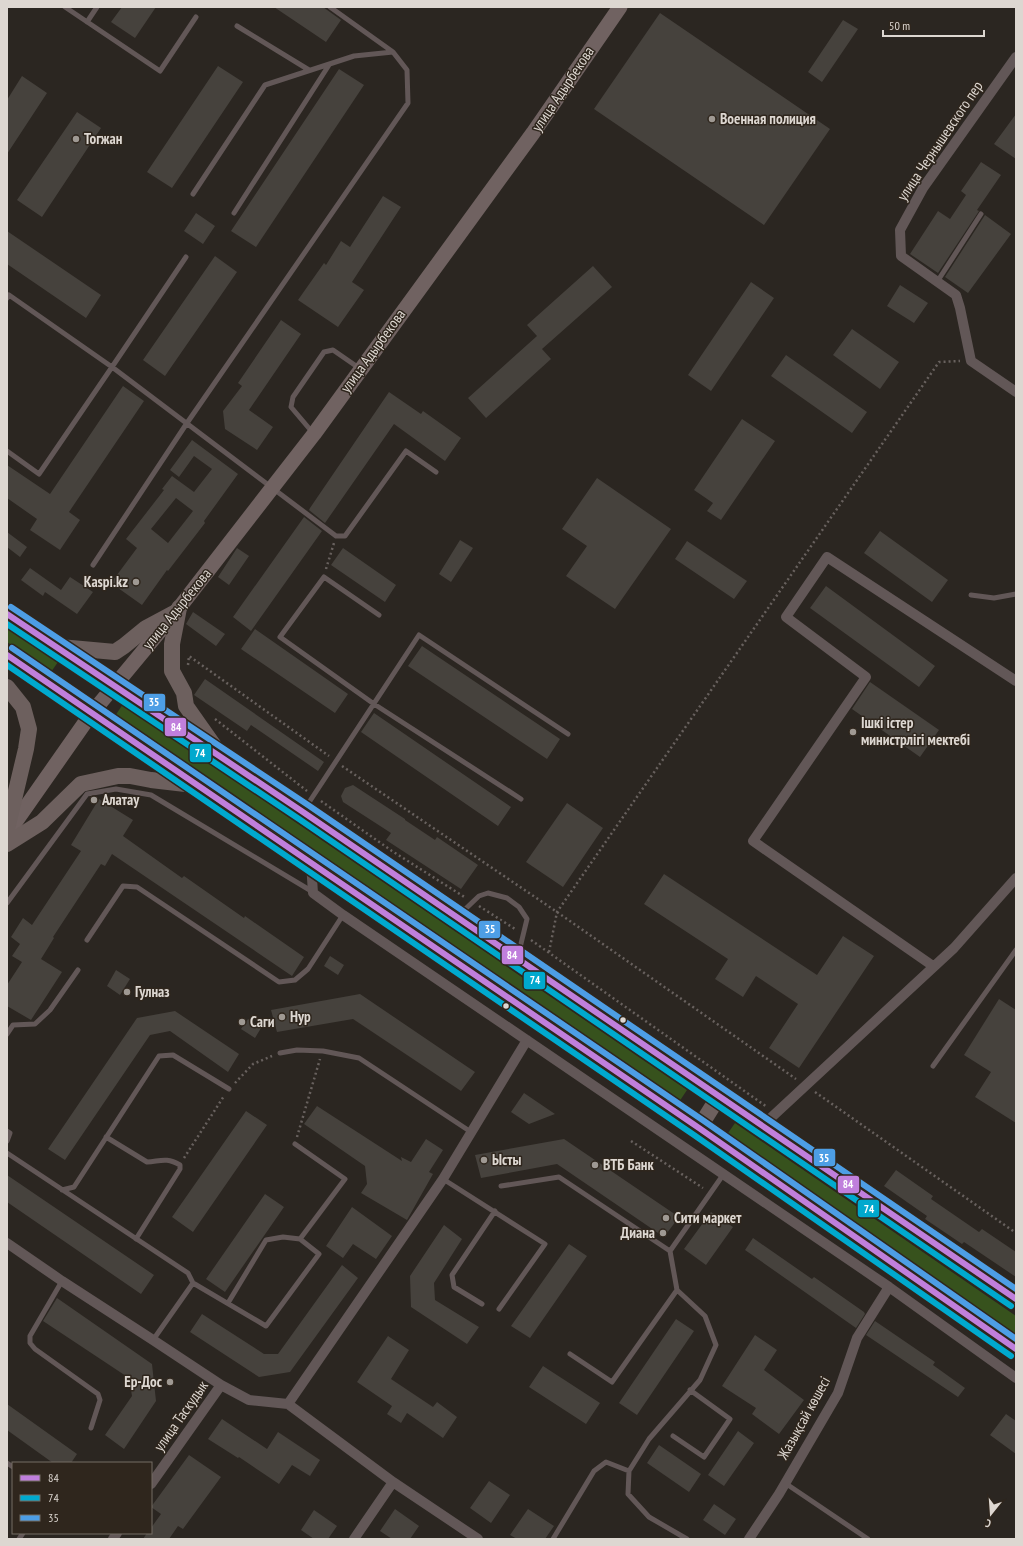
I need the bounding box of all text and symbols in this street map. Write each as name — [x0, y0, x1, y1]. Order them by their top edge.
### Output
scale bar — [883, 12, 984, 38]
text: 50 m — [889, 18, 910, 33]
street label: улица Адырбекова — [527, 43, 598, 135]
street label: улица Чернышевского пер — [892, 77, 987, 204]
place label: Военная полиция — [720, 109, 816, 128]
marker: Военная полиция — [707, 114, 717, 124]
place label: Тогжан — [84, 129, 123, 148]
marker: Тогжан — [71, 134, 81, 144]
street label: улица Адырбекова — [336, 305, 409, 396]
street label: улица Адырбекова — [138, 564, 215, 653]
place label: Kaspi.kz — [84, 572, 128, 591]
marker: Kaspi.kz — [131, 577, 141, 587]
line badge: 35 — [143, 693, 166, 712]
text: 35 — [149, 695, 159, 709]
place label: Ішкі істер министрлігі мектебі — [861, 713, 970, 749]
line badge: 84 — [164, 717, 187, 737]
text: 84 — [171, 720, 182, 734]
marker: Ішкі істер министрлігі мектебі — [848, 727, 858, 737]
line badge: 74 — [189, 743, 212, 763]
text: 74 — [195, 746, 206, 760]
place label: Алатау — [101, 790, 140, 809]
marker: Алатау — [89, 795, 99, 805]
line badge: 35 — [478, 920, 501, 939]
text: 35 — [485, 922, 495, 936]
line badge: 84 — [501, 945, 524, 965]
text: 84 — [507, 948, 518, 962]
line badge: 74 — [523, 971, 546, 990]
text: 74 — [530, 973, 541, 987]
place label: Гулназ — [135, 982, 170, 1001]
marker: Гулназ — [122, 987, 132, 997]
unlabelled marker — [501, 1001, 511, 1011]
place label: Нур — [290, 1007, 311, 1026]
place label: Саги — [250, 1012, 275, 1031]
marker: Нур — [277, 1012, 287, 1022]
unlabelled marker — [618, 1015, 628, 1025]
marker: Саги — [237, 1017, 247, 1027]
line badge: 35 — [813, 1148, 836, 1167]
place label: Ысты — [492, 1150, 521, 1169]
text: 35 — [819, 1151, 829, 1165]
marker: Ысты — [479, 1155, 489, 1165]
place label: ВТБ Банк — [603, 1155, 655, 1174]
marker: ВТБ Банк — [590, 1160, 600, 1170]
line badge: 84 — [837, 1175, 860, 1194]
text: 84 — [843, 1177, 854, 1191]
line badge: 74 — [857, 1199, 880, 1218]
text: 74 — [864, 1202, 875, 1216]
place label: Сити маркет — [674, 1208, 742, 1227]
marker: Сити маркет — [661, 1213, 671, 1223]
place label: Диана — [621, 1223, 655, 1242]
marker: Диана — [658, 1228, 668, 1238]
place label: Ер-Дос — [124, 1372, 163, 1391]
street label: Жазықсай көшесі — [772, 1373, 834, 1463]
street label: улица Таскудык — [149, 1377, 212, 1455]
marker: Ер-Дос — [165, 1377, 175, 1387]
legend — [12, 1462, 152, 1534]
text: 84 — [48, 1470, 59, 1485]
text: 74 — [48, 1490, 59, 1505]
north arrow — [971, 1494, 1011, 1534]
text: 35 — [48, 1510, 59, 1525]
text: С — [984, 1516, 993, 1531]

